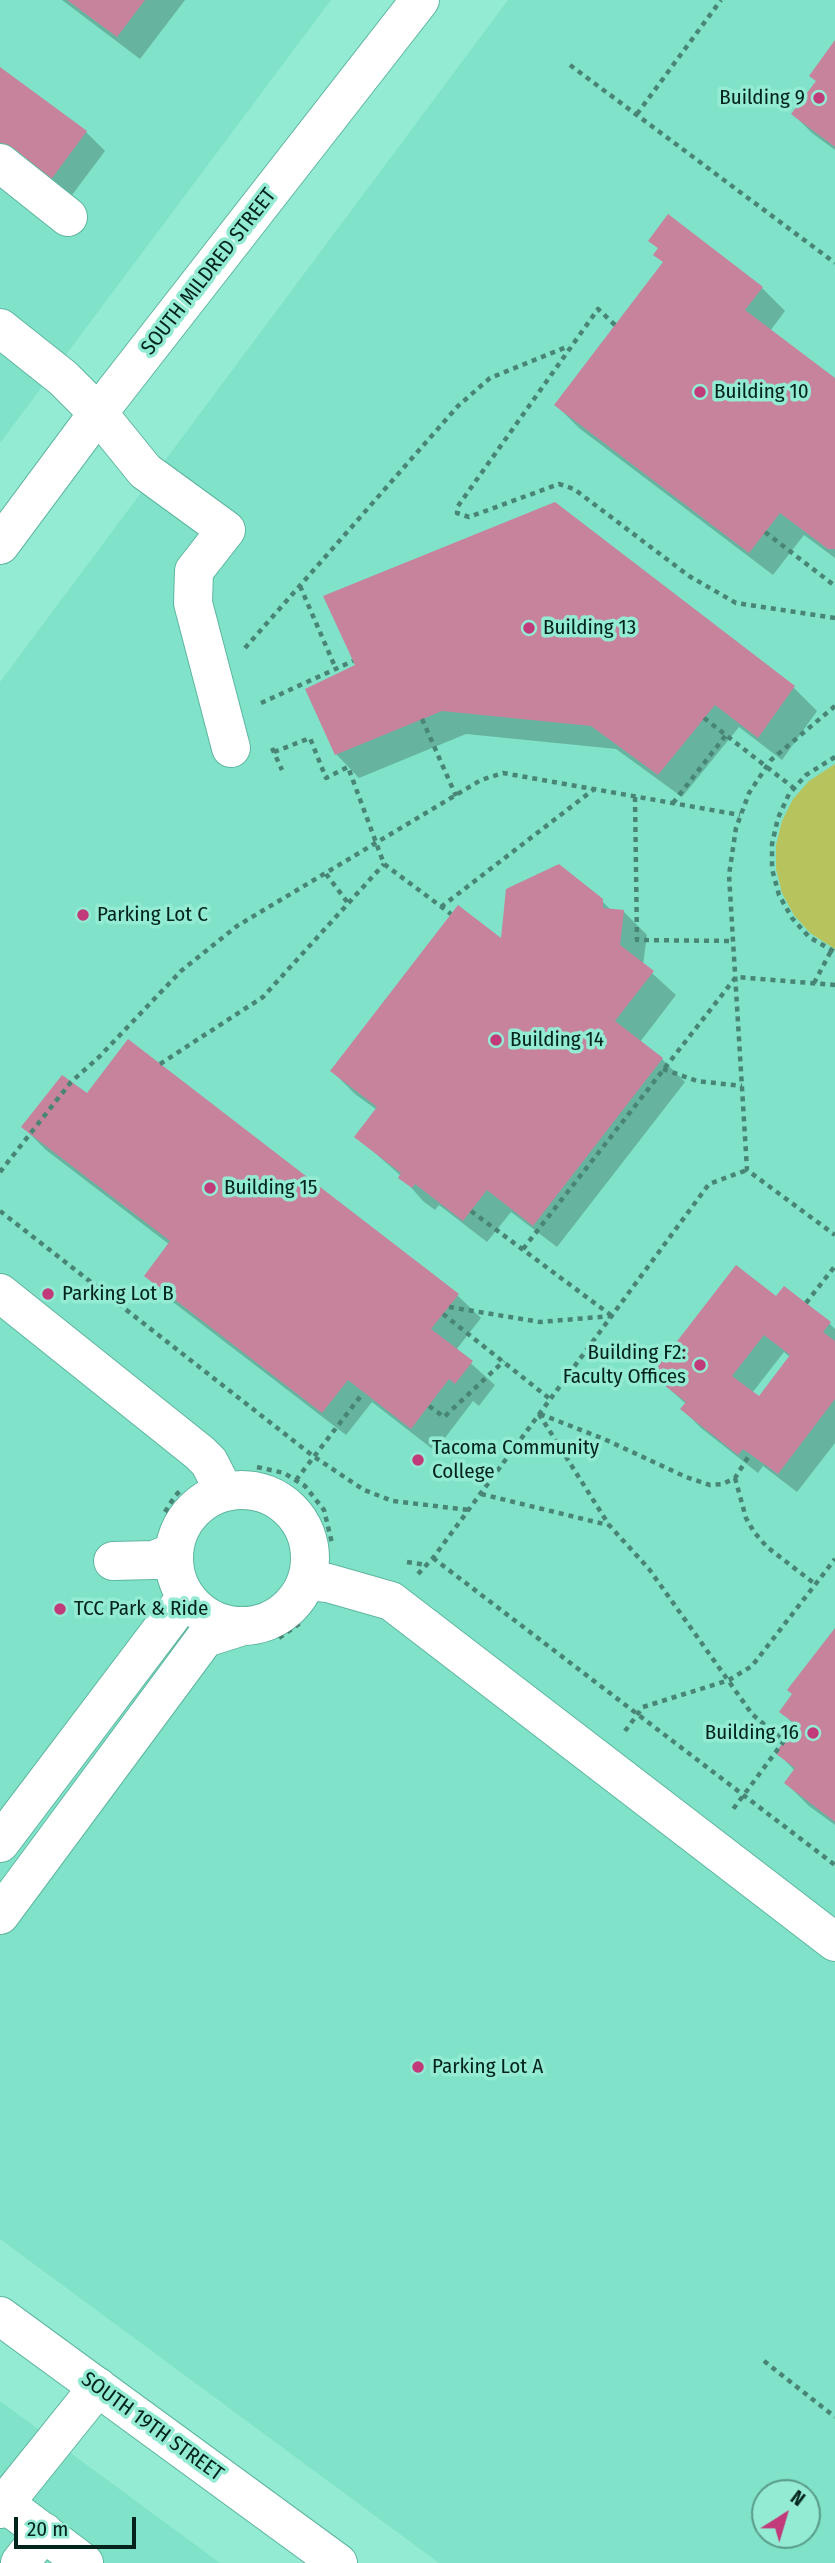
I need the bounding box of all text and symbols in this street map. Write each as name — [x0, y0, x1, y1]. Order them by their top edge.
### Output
place label: Building 9 — [719, 85, 805, 111]
marker: Building 9 — [811, 90, 827, 106]
street label: SOUTH MILDRED STREET — [136, 184, 282, 360]
place label: Building 10 — [714, 379, 809, 405]
marker: Building 10 — [692, 384, 708, 400]
place label: Building 13 — [543, 615, 636, 641]
marker: Building 13 — [521, 620, 537, 636]
place label: Parking Lot C — [97, 902, 208, 928]
marker: Parking Lot C — [75, 907, 91, 923]
place label: Building 14 — [510, 1027, 604, 1053]
marker: Building 14 — [488, 1032, 504, 1048]
place label: Building 15 — [224, 1175, 317, 1201]
marker: Building 15 — [202, 1180, 218, 1196]
place label: Parking Lot B — [62, 1281, 174, 1307]
marker: Parking Lot B — [40, 1286, 56, 1302]
place label: Building F2: Faculty Offices — [563, 1340, 686, 1390]
marker: Building F2: Faculty Offices — [692, 1357, 708, 1373]
place label: Tacoma Community College — [432, 1435, 599, 1485]
marker: Tacoma Community College — [410, 1452, 426, 1468]
place label: TCC Park & Ride — [74, 1596, 208, 1622]
marker: TCC Park & Ride — [52, 1601, 68, 1617]
place label: Building 16 — [705, 1720, 799, 1746]
marker: Building 16 — [805, 1725, 821, 1741]
place label: Parking Lot A — [432, 2054, 543, 2080]
marker: Parking Lot A — [410, 2059, 426, 2075]
street label: SOUTH 19TH STREET — [76, 2367, 228, 2487]
north arrow — [751, 2479, 821, 2549]
text: N — [786, 2486, 809, 2511]
scale bar — [18, 2504, 140, 2548]
text: 20 m — [27, 2516, 68, 2542]

